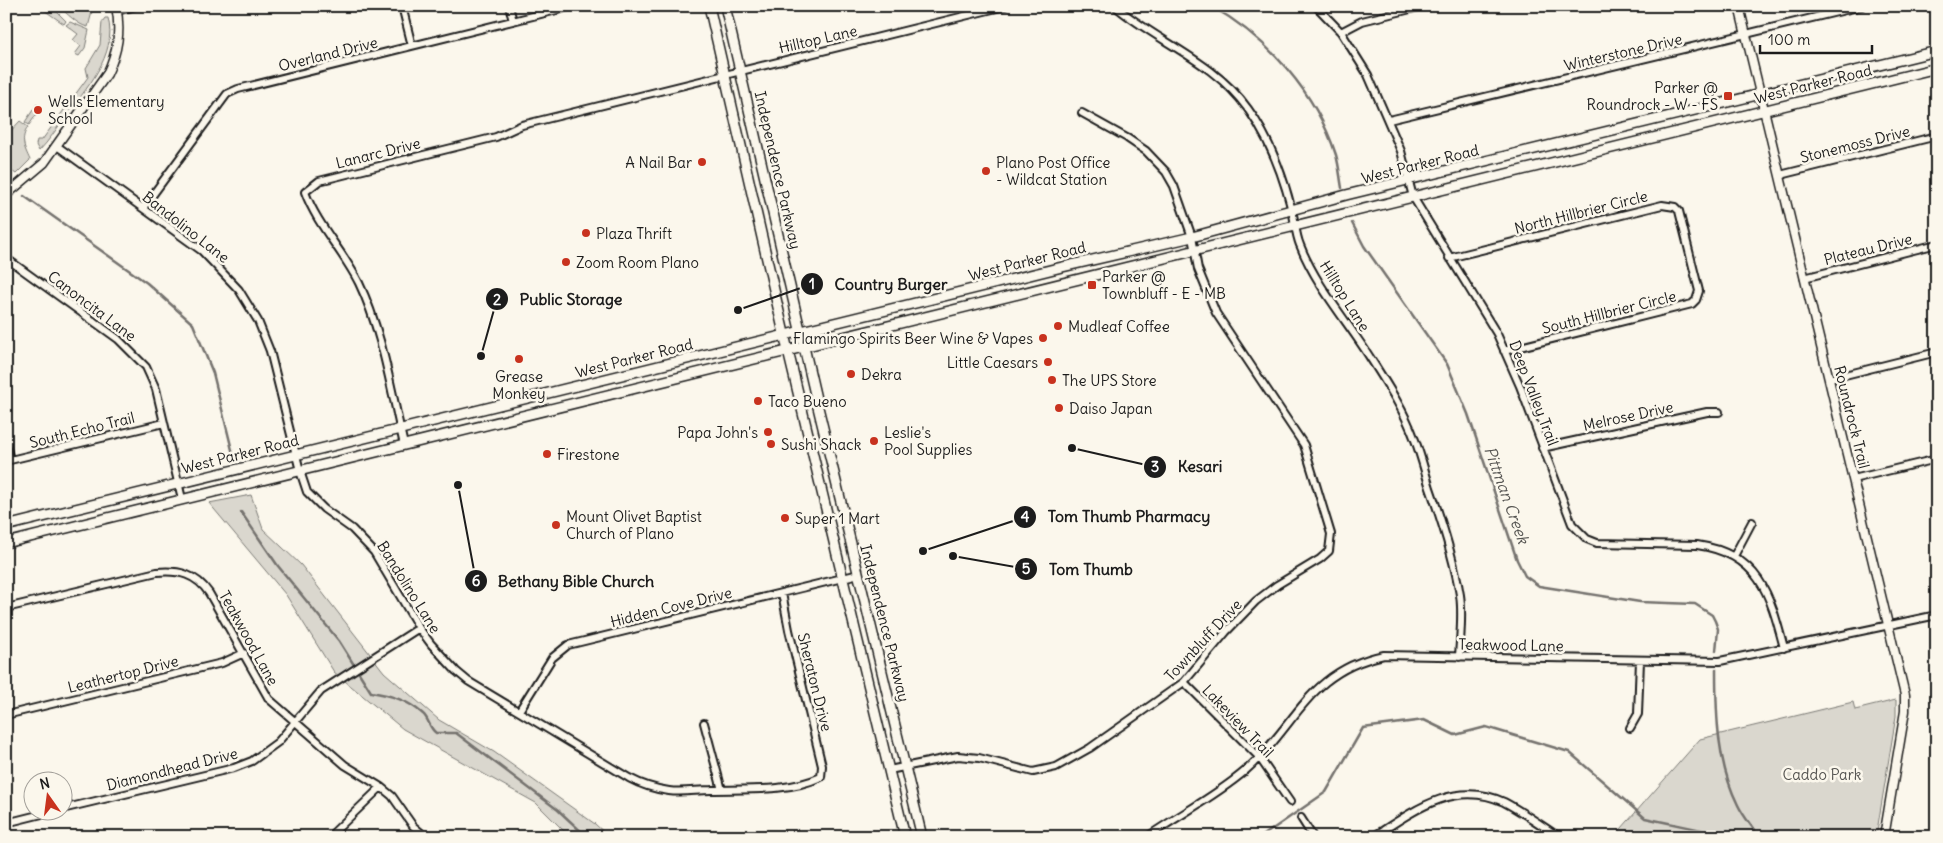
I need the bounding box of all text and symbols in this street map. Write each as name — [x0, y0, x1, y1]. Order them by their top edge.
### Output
street label: Hilltop Lane — [777, 21, 859, 57]
scale bar — [1760, 22, 1873, 54]
street label: Winterstone Drive — [1562, 29, 1684, 75]
text: 100 m — [1768, 30, 1810, 49]
street label: Overland Drive — [276, 32, 380, 76]
street label: West Parker Road — [1752, 60, 1874, 108]
place label: Parker @ Roundrock - W - FS — [1587, 78, 1718, 114]
street label: Independence Parkway — [751, 89, 805, 251]
marker: Parker @ Roundrock - W - FS — [1722, 90, 1734, 102]
place label: Wells Elementary School — [48, 92, 165, 128]
marker: Wells Elementary School — [32, 104, 44, 116]
street label: Stonemoss Drive — [1798, 121, 1912, 167]
street label: Lanarc Drive — [334, 133, 422, 173]
street label: West Parker Road — [1359, 140, 1481, 188]
place label: A Nail Bar — [625, 153, 692, 172]
place label: Plano Post Office - Wildcat Station — [996, 153, 1110, 189]
marker: A Nail Bar — [696, 156, 708, 168]
marker: Plano Post Office - Wildcat Station — [980, 165, 992, 177]
street label: North Hillbrier Circle — [1512, 186, 1650, 238]
street label: Bandolino Lane — [139, 187, 233, 267]
place label: Plaza Thrift — [596, 224, 672, 243]
marker: Plaza Thrift — [580, 227, 592, 239]
street label: Plateau Drive — [1822, 229, 1914, 269]
street label: West Parker Road — [966, 237, 1088, 285]
place label: Zoom Room Plano — [576, 253, 699, 272]
marker: Zoom Room Plano — [560, 256, 572, 268]
street label: Hilltop Lane — [1316, 257, 1374, 335]
street label: Canoncita Lane — [44, 267, 140, 345]
place label: Parker @ Townbluff - E - MB — [1102, 267, 1226, 303]
callout: Country Burger — [800, 269, 958, 300]
text: 1 — [809, 274, 815, 293]
text: Country Burger — [835, 274, 948, 295]
marker: Parker @ Townbluff - E - MB — [1086, 279, 1098, 291]
callout: Public Storage — [484, 284, 632, 315]
street label: South Hillbrier Circle — [1540, 286, 1678, 338]
text: Public Storage — [520, 289, 623, 310]
text: 2 — [493, 290, 501, 309]
place label: Mudleaf Coffee — [1068, 317, 1170, 336]
marker: Mudleaf Coffee — [1052, 320, 1064, 332]
place label: Flamingo Spirits Beer Wine & Vapes — [793, 329, 1033, 348]
marker: Flamingo Spirits Beer Wine & Vapes — [1037, 332, 1049, 344]
street label: West Parker Road — [573, 334, 695, 382]
street label: Deep Valley Trail — [1505, 338, 1563, 448]
marker: Grease Monkey — [513, 353, 525, 365]
place label: Little Caesars — [947, 353, 1038, 372]
marker: Little Caesars — [1042, 356, 1054, 368]
street label: Roundrock Trail — [1830, 364, 1874, 470]
place label: Dekra — [861, 365, 902, 384]
place label: Grease Monkey — [492, 367, 546, 403]
marker: Dekra — [845, 368, 857, 380]
place label: The UPS Store — [1062, 371, 1157, 390]
marker: The UPS Store — [1046, 374, 1058, 386]
place label: Taco Bueno — [768, 392, 847, 411]
marker: Taco Bueno — [752, 395, 764, 407]
street label: Melrose Drive — [1581, 397, 1675, 435]
place label: Daiso Japan — [1069, 399, 1153, 418]
marker: Daiso Japan — [1053, 402, 1065, 414]
street label: South Echo Trail — [27, 408, 137, 452]
place label: Papa John's — [677, 423, 758, 442]
place label: Leslie's Pool Supplies — [884, 423, 972, 459]
marker: Papa John's — [762, 426, 774, 438]
street label: West Parker Road — [179, 430, 301, 478]
place label: Sushi Shack — [781, 435, 862, 454]
marker: Leslie's Pool Supplies — [868, 435, 880, 447]
marker: Sushi Shack — [765, 438, 777, 450]
water label: Pittman Creek — [1480, 444, 1534, 548]
place label: Firestone — [557, 445, 620, 464]
marker: Firestone — [541, 448, 553, 460]
callout: Kesari — [1142, 451, 1232, 482]
text: Kesari — [1178, 456, 1222, 476]
text: 3 — [1151, 457, 1159, 476]
callout: Tom Thumb Pharmacy — [1012, 501, 1220, 532]
text: Tom Thumb Pharmacy — [1048, 506, 1210, 527]
place label: Mount Olivet Baptist Church of Plano — [566, 507, 702, 543]
text: 4 — [1021, 507, 1030, 526]
place label: Super 1 Mart — [795, 509, 880, 528]
marker: Super 1 Mart — [779, 512, 791, 524]
marker: Mount Olivet Baptist Church of Plano — [550, 519, 562, 531]
street label: Bandolino Lane — [373, 537, 445, 637]
street label: Independence Parkway — [856, 542, 914, 704]
callout: Tom Thumb — [1014, 554, 1143, 585]
text: 5 — [1022, 559, 1031, 578]
text: Tom Thumb — [1049, 559, 1133, 579]
callout: Bethany Bible Church — [463, 565, 665, 596]
text: 6 — [472, 571, 481, 590]
text: Bethany Bible Church — [498, 571, 654, 592]
street label: Hidden Cove Drive — [608, 583, 734, 631]
street label: Teakwood Lane — [215, 587, 283, 689]
street label: Townbluff Drive — [1160, 595, 1246, 685]
street label: Sheraton Drive — [794, 631, 836, 733]
street label: Teakwood Lane — [1458, 635, 1564, 655]
street label: Leathertop Drive — [66, 651, 180, 697]
street label: Lakeview Trail — [1198, 680, 1278, 762]
street label: Diamondhead Drive — [104, 743, 240, 795]
park label: Caddo Park — [1783, 765, 1862, 784]
north arrow — [22, 770, 72, 820]
text: N — [38, 773, 52, 793]

